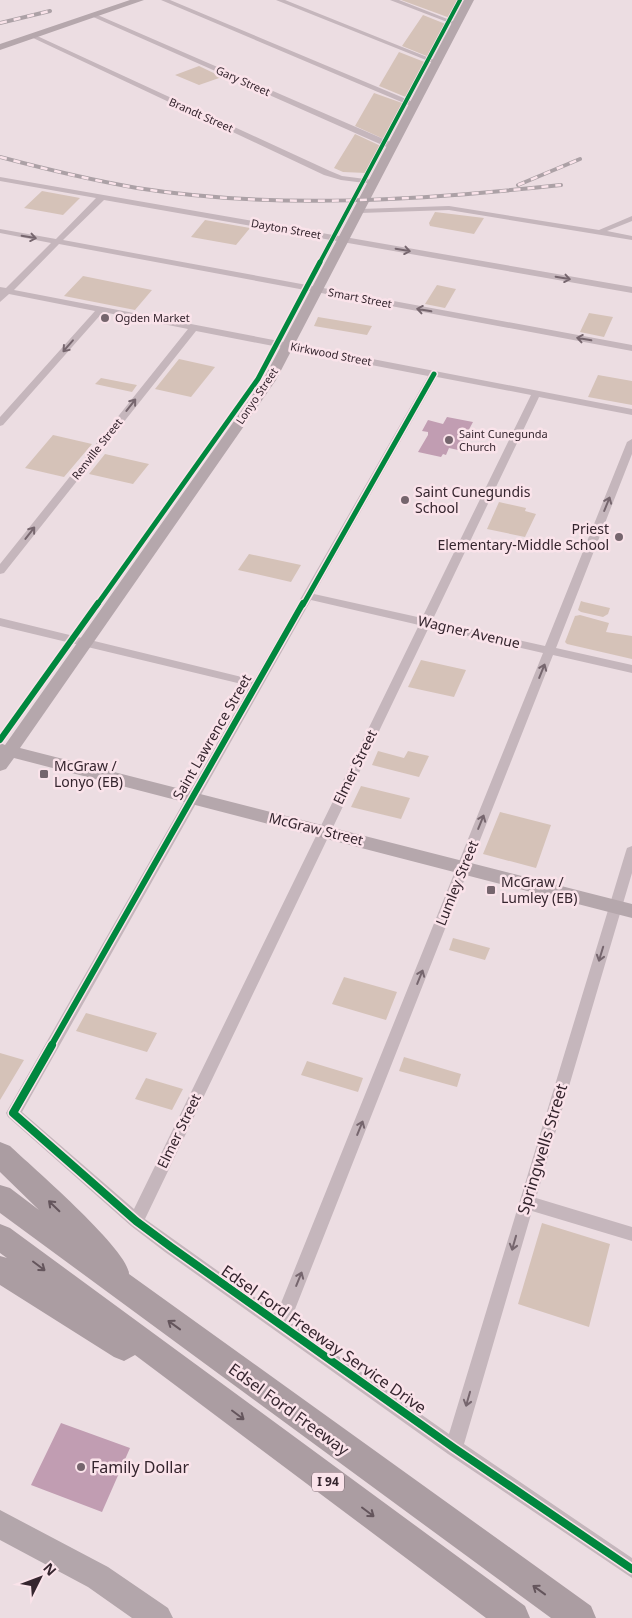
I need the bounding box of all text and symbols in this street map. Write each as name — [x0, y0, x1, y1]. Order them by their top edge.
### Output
street label: Gary Street — [214, 62, 273, 99]
street label: Brandt Street — [167, 94, 236, 135]
street label: Dayton Street — [250, 215, 322, 242]
one-way arrow — [20, 232, 36, 242]
one-way arrow — [395, 246, 411, 256]
one-way arrow — [555, 274, 571, 284]
street label: Smart Street — [327, 284, 393, 311]
one-way arrow — [417, 304, 433, 314]
place label: Ogden Market — [115, 310, 190, 325]
marker: Ogden Market — [99, 312, 111, 324]
one-way arrow — [576, 334, 592, 344]
street label: Kirkwood Street — [289, 338, 373, 369]
one-way arrow — [63, 339, 74, 352]
street label: Lonyo Street — [232, 365, 281, 427]
one-way arrow — [126, 399, 137, 412]
street label: Renville Street — [68, 415, 125, 482]
place label: Saint Cunegunda Church — [459, 426, 548, 454]
marker: Saint Cunegunda Church — [443, 434, 455, 446]
place label: Saint Cunegundis School — [415, 482, 531, 517]
marker: Saint Cunegundis School — [399, 494, 411, 506]
one-way arrow — [603, 497, 612, 512]
place label: Priest Elementary‑Middle School — [437, 519, 609, 554]
one-way arrow — [25, 527, 36, 540]
marker: Priest Elementary‑Middle School — [613, 531, 625, 543]
street label: Wagner Avenue — [416, 611, 522, 653]
one-way arrow — [537, 664, 547, 679]
street label: Saint Lawrence Street — [168, 670, 255, 803]
street label: Elmer Street — [328, 726, 381, 807]
place label: McGraw / Lonyo (EB) — [54, 756, 123, 791]
marker: McGraw / Lonyo (EB) — [38, 768, 50, 780]
street label: McGraw Street — [267, 808, 365, 849]
one-way arrow — [477, 815, 487, 830]
street label: Lumley Street — [431, 837, 482, 928]
place label: McGraw / Lumley (EB) — [501, 872, 577, 907]
marker: McGraw / Lumley (EB) — [485, 884, 497, 896]
one-way arrow — [596, 945, 606, 961]
one-way arrow — [415, 970, 425, 985]
street label: Springwells Street — [512, 1081, 572, 1217]
street label: Elmer Street — [152, 1090, 205, 1171]
one-way arrow — [355, 1121, 365, 1136]
one-way arrow — [48, 1200, 60, 1212]
one-way arrow — [509, 1235, 518, 1251]
one-way arrow — [32, 1261, 46, 1271]
street label: Edsel Ford Freeway Service Drive — [218, 1261, 430, 1417]
one-way arrow — [295, 1272, 305, 1287]
one-way arrow — [168, 1319, 181, 1330]
street label: Edsel Ford Freeway — [225, 1359, 353, 1459]
one-way arrow — [462, 1391, 472, 1407]
one-way arrow — [231, 1409, 244, 1420]
place label: Family Dollar — [91, 1456, 189, 1478]
marker: Family Dollar — [75, 1461, 87, 1473]
road number: I 94 — [312, 1472, 344, 1491]
one-way arrow — [361, 1506, 374, 1517]
north arrow — [15, 1553, 65, 1603]
text: N — [39, 1558, 61, 1580]
one-way arrow — [533, 1585, 547, 1595]

